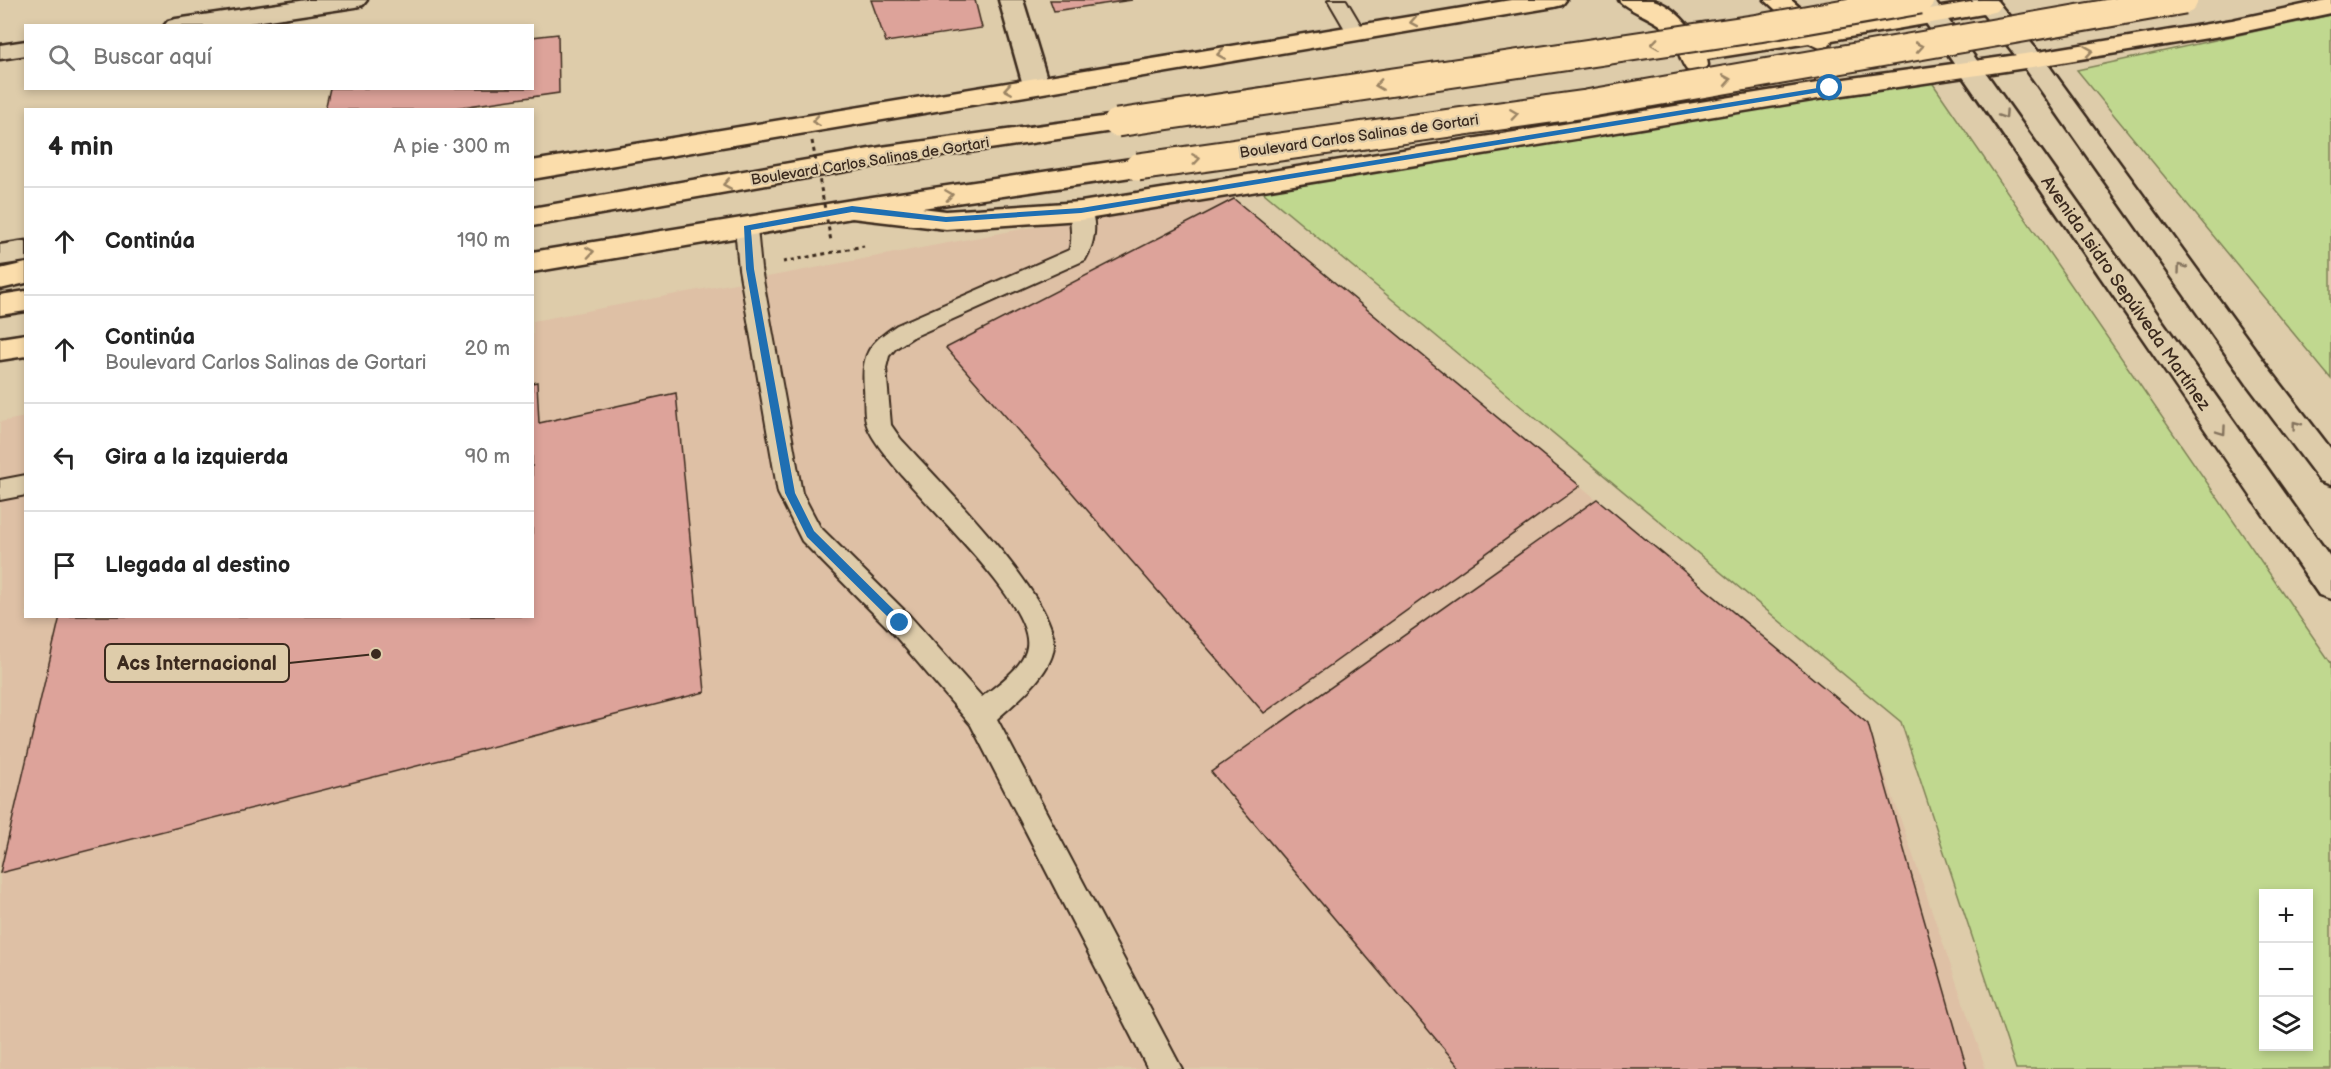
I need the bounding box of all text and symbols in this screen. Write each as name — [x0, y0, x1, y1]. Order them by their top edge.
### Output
one-way arrow — [1409, 16, 1418, 28]
search box — [24, 24, 534, 90]
one-way arrow — [1650, 37, 1659, 49]
icon: search — [45, 41, 78, 74]
one-way arrow — [1914, 41, 1924, 54]
text: Buscar aquí — [93, 44, 212, 71]
one-way arrow — [2085, 45, 2094, 57]
one-way arrow — [1217, 48, 1226, 60]
one-way arrow — [1721, 74, 1731, 87]
route start — [1816, 74, 1842, 100]
one-way arrow — [1374, 78, 1383, 90]
one-way arrow — [1004, 83, 1013, 95]
one-way arrow — [1509, 109, 1518, 121]
one-way arrow — [1997, 109, 2008, 120]
street label: Boulevard Carlos Salinas de Gortari — [1238, 110, 1480, 163]
one-way arrow — [811, 114, 821, 127]
text: 4 min — [48, 132, 113, 163]
street label: Boulevard Carlos Salinas de Gortari — [749, 133, 991, 190]
text: A pie · 300 m — [393, 135, 510, 159]
one-way arrow — [1191, 154, 1200, 166]
street label: Avenida Isidro Sepúlveda Martínez — [2036, 172, 2215, 415]
one-way arrow — [723, 177, 733, 190]
one-way arrow — [944, 190, 953, 202]
icon: ahead — [48, 225, 81, 258]
text: Continúa — [105, 228, 195, 255]
text: 190 m — [457, 229, 510, 253]
one-way arrow — [586, 247, 595, 259]
one-way arrow — [2177, 264, 2188, 275]
text: Continúa — [105, 324, 195, 351]
icon: ahead — [48, 333, 81, 366]
text: 20 m — [465, 337, 510, 361]
text: Boulevard Carlos Salinas de Gortari — [105, 351, 427, 375]
one-way arrow — [2292, 421, 2303, 432]
one-way arrow — [2215, 425, 2226, 436]
icon: left — [48, 441, 81, 474]
text: Gira a la izquierda — [105, 444, 289, 471]
text: 90 m — [465, 445, 510, 469]
icon: arrive — [48, 549, 81, 582]
text: Llegada al destino — [105, 552, 290, 579]
route end — [886, 609, 912, 635]
callout: Acs Internacional — [105, 644, 289, 682]
text: Acs Internacional — [116, 652, 277, 676]
map controls — [2259, 889, 2313, 1051]
button: + — [2259, 889, 2313, 943]
button: − — [2259, 943, 2313, 997]
button: layers — [2259, 997, 2313, 1051]

